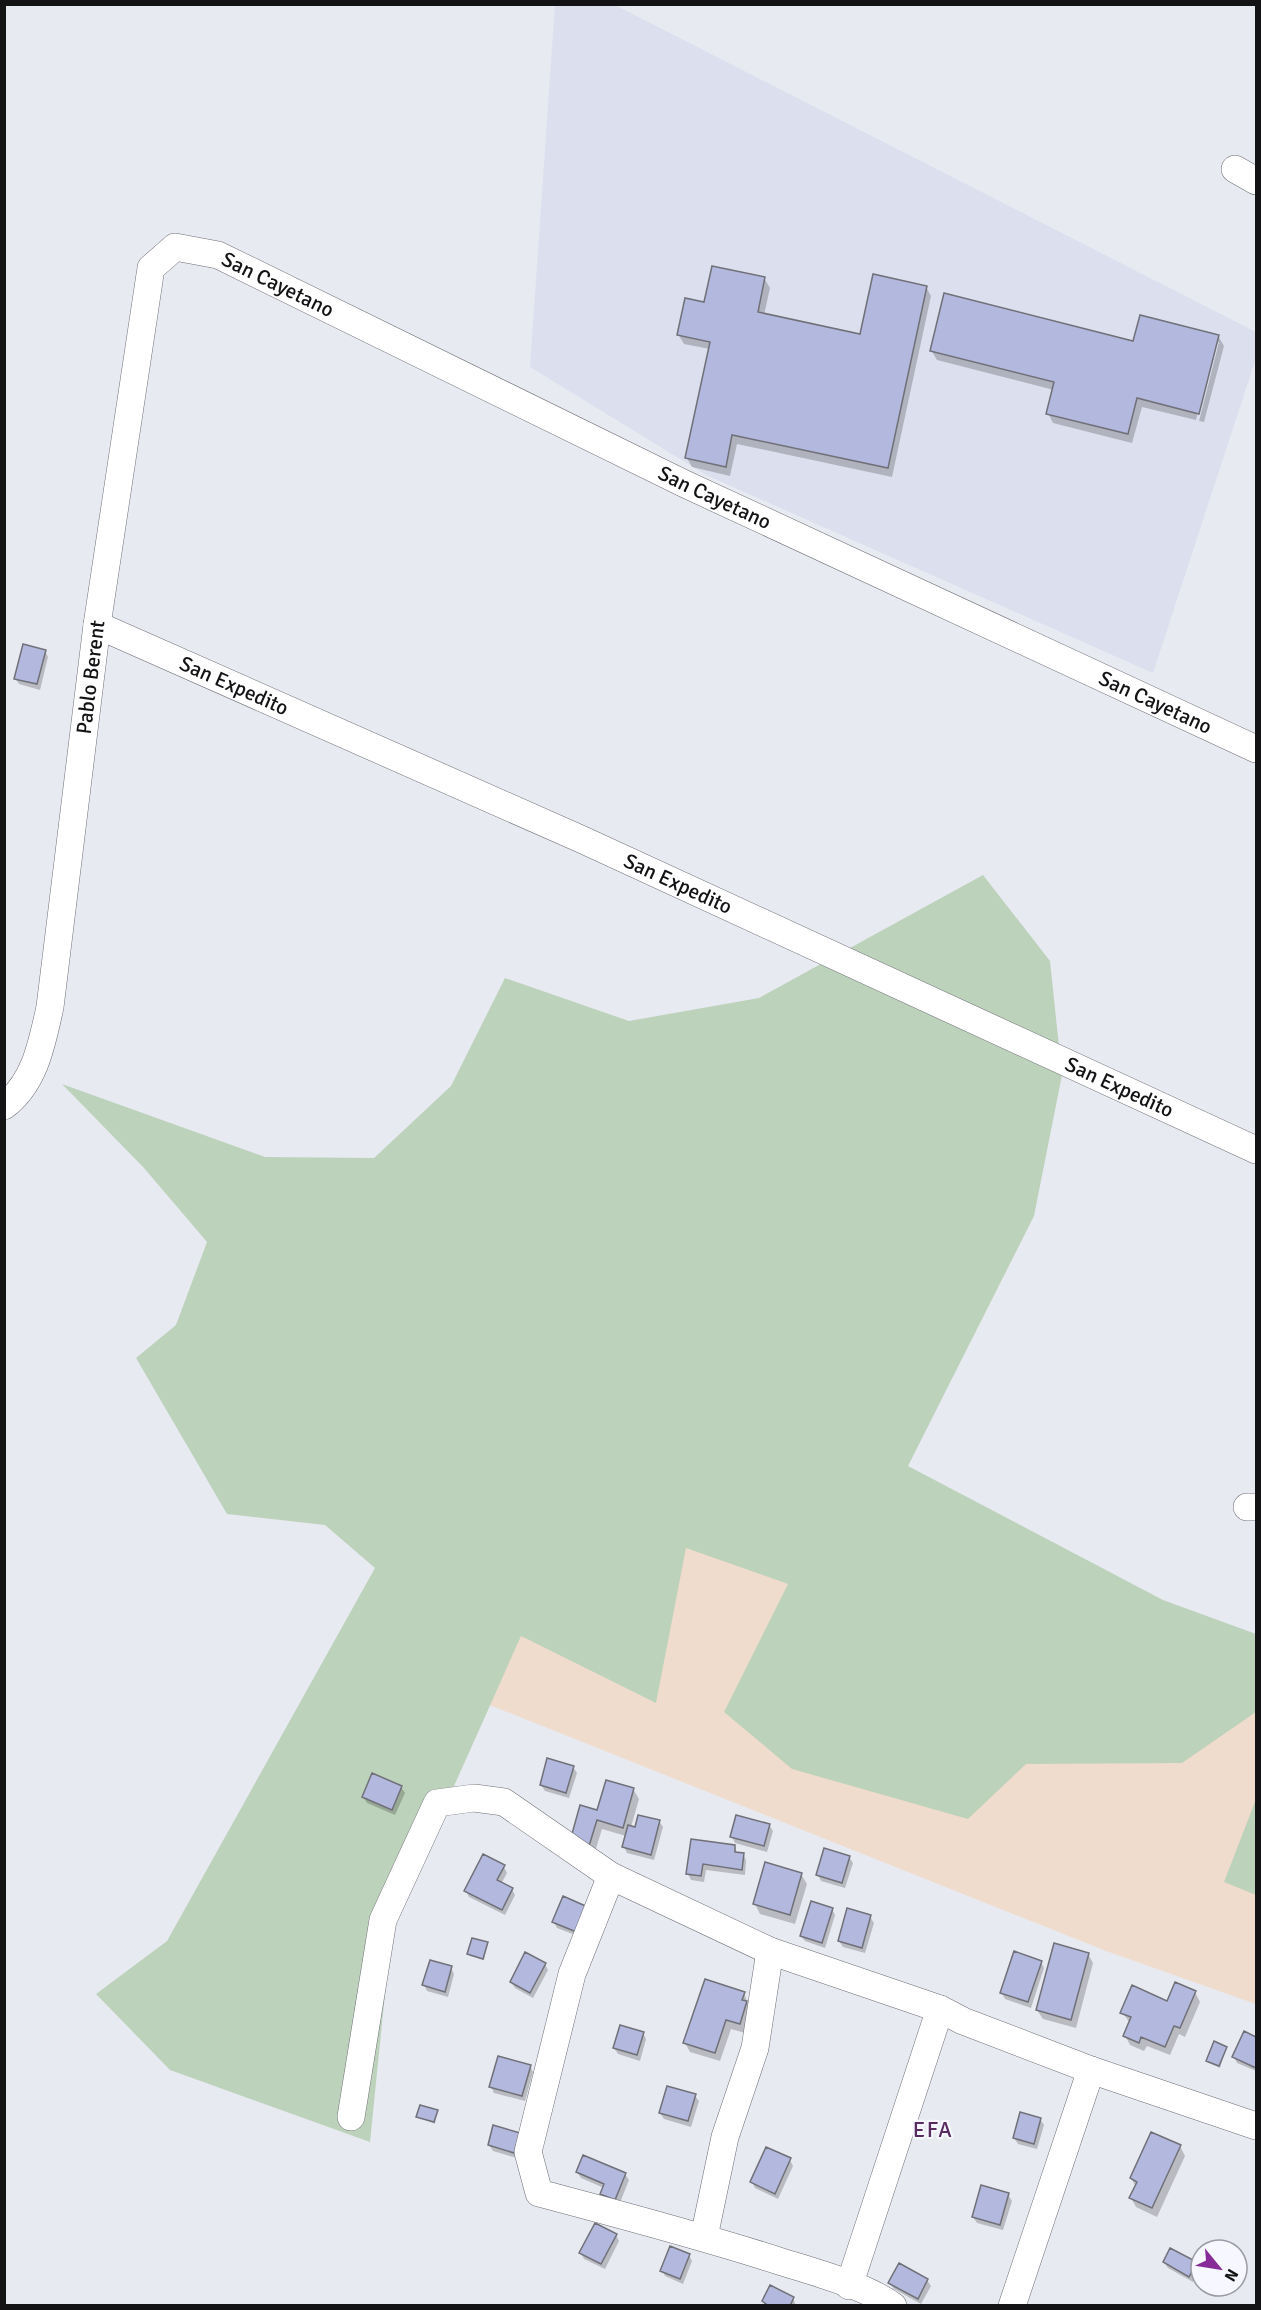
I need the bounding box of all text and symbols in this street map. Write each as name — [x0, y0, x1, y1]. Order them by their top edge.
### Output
street label: San Cayetano — [217, 246, 338, 323]
street label: San Cayetano — [654, 460, 775, 535]
street label: Pablo Berent — [71, 618, 111, 736]
street label: San Expedito — [176, 650, 293, 721]
street label: San Cayetano — [1095, 665, 1216, 740]
street label: San Expedito — [620, 848, 736, 920]
street label: San Expedito — [1061, 1051, 1178, 1123]
district label: EFA — [913, 2116, 953, 2143]
north arrow — [1189, 2238, 1249, 2298]
text: N — [1220, 2265, 1243, 2285]

